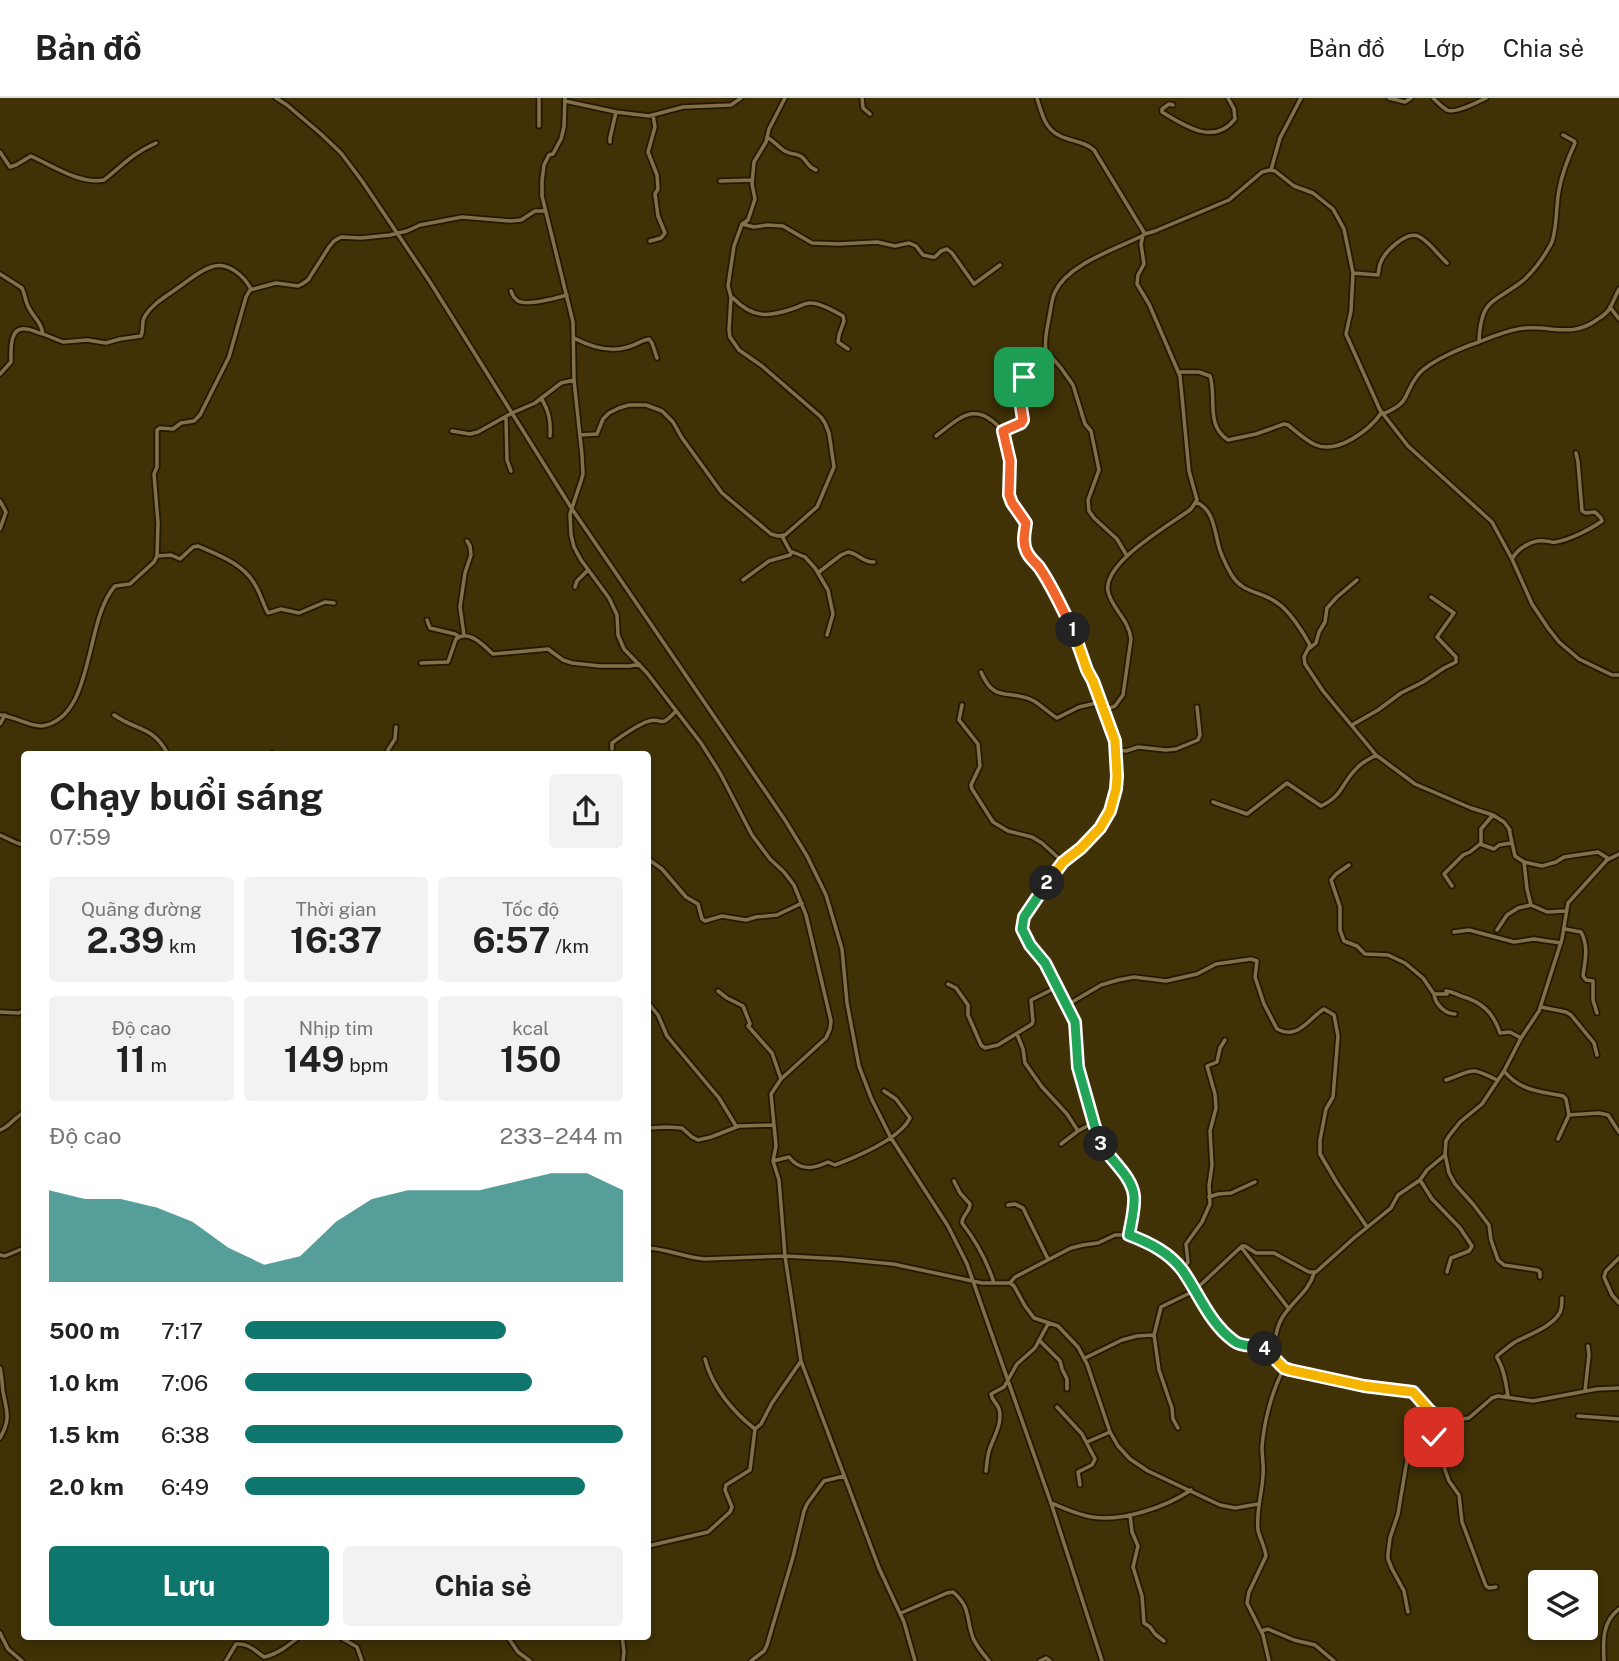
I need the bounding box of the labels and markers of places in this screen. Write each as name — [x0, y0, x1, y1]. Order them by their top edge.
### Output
pin — [994, 347, 1054, 407]
pin: 1 — [1056, 612, 1090, 648]
pin: 2 — [1030, 866, 1064, 900]
pin: 3 — [1084, 1126, 1118, 1162]
pin: 4 — [1248, 1332, 1282, 1366]
pin — [1404, 1407, 1464, 1467]

